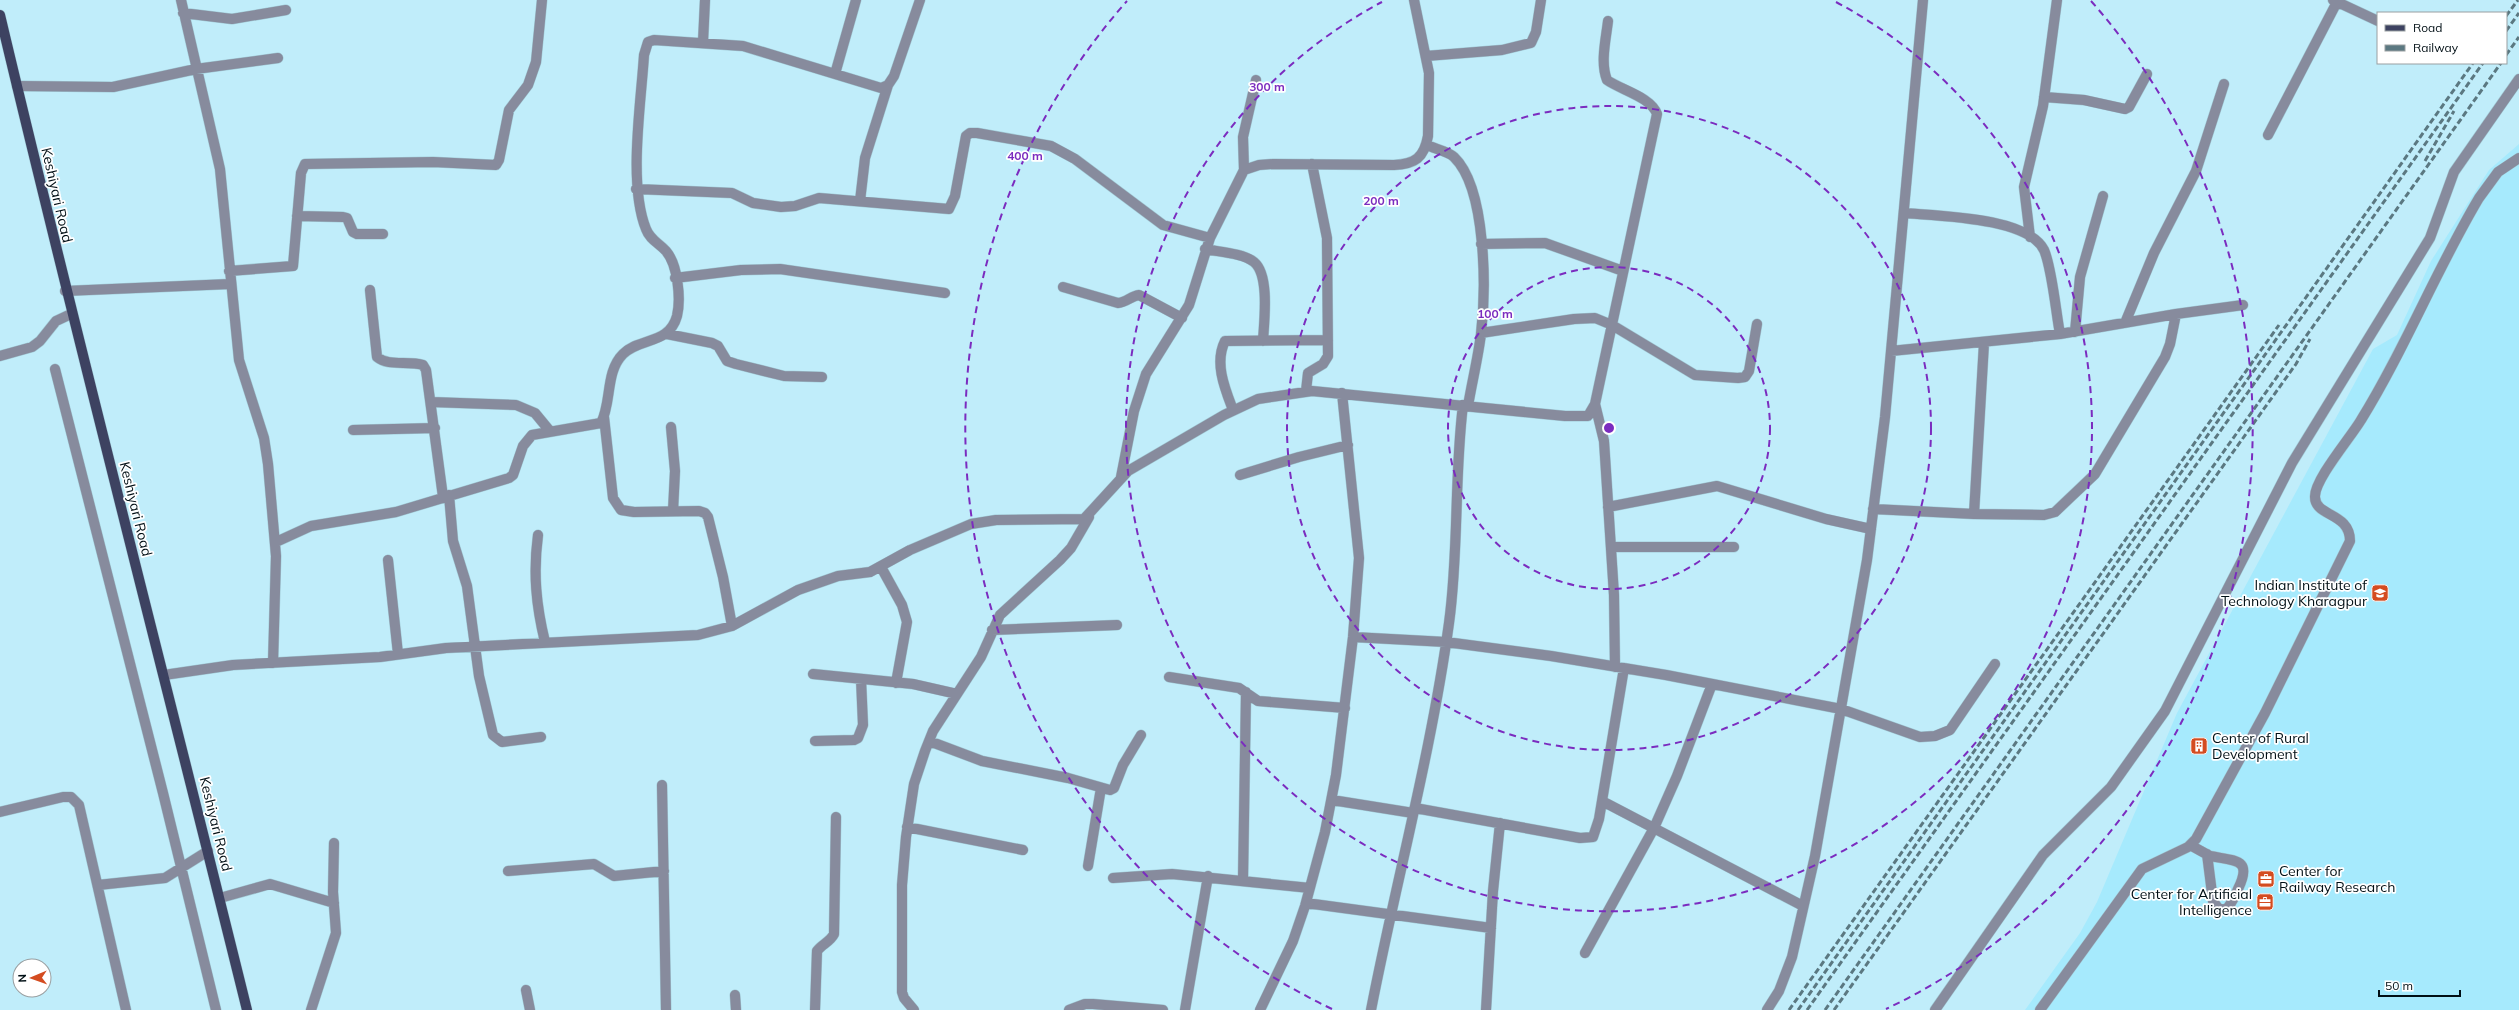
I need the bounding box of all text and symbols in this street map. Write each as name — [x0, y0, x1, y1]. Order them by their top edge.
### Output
legend — [2377, 12, 2507, 64]
text: Road — [2413, 20, 2442, 35]
text: Railway — [2413, 40, 2459, 55]
text: 300 m — [1249, 79, 1285, 94]
street label: Keshiyari Road — [37, 146, 77, 244]
text: 400 m — [1007, 148, 1043, 163]
text: 200 m — [1363, 193, 1399, 208]
text: 100 m — [1477, 306, 1513, 321]
centre of rings — [1602, 421, 1616, 435]
street label: Keshiyari Road — [116, 460, 156, 558]
place label: Indian Institute of Technology Kharagpur — [2221, 576, 2368, 610]
school or university icon: Indian Institute of Technology Kharagpur — [2370, 583, 2390, 603]
place label: Center of Rural Development — [2212, 729, 2309, 763]
building icon: Center of Rural Development — [2189, 736, 2209, 756]
street label: Keshiyari Road — [196, 775, 236, 873]
place label: Center for Railway Research — [2279, 862, 2395, 896]
office icon: Center for Railway Research — [2256, 869, 2276, 889]
place label: Center for Artificial Intelligence — [2131, 885, 2252, 919]
office icon: Center for Artificial Intelligence — [2255, 892, 2275, 912]
north arrow — [12, 958, 52, 998]
scale bar — [2379, 972, 2460, 998]
text: N — [15, 974, 29, 983]
text: 50 m — [2385, 978, 2413, 993]

